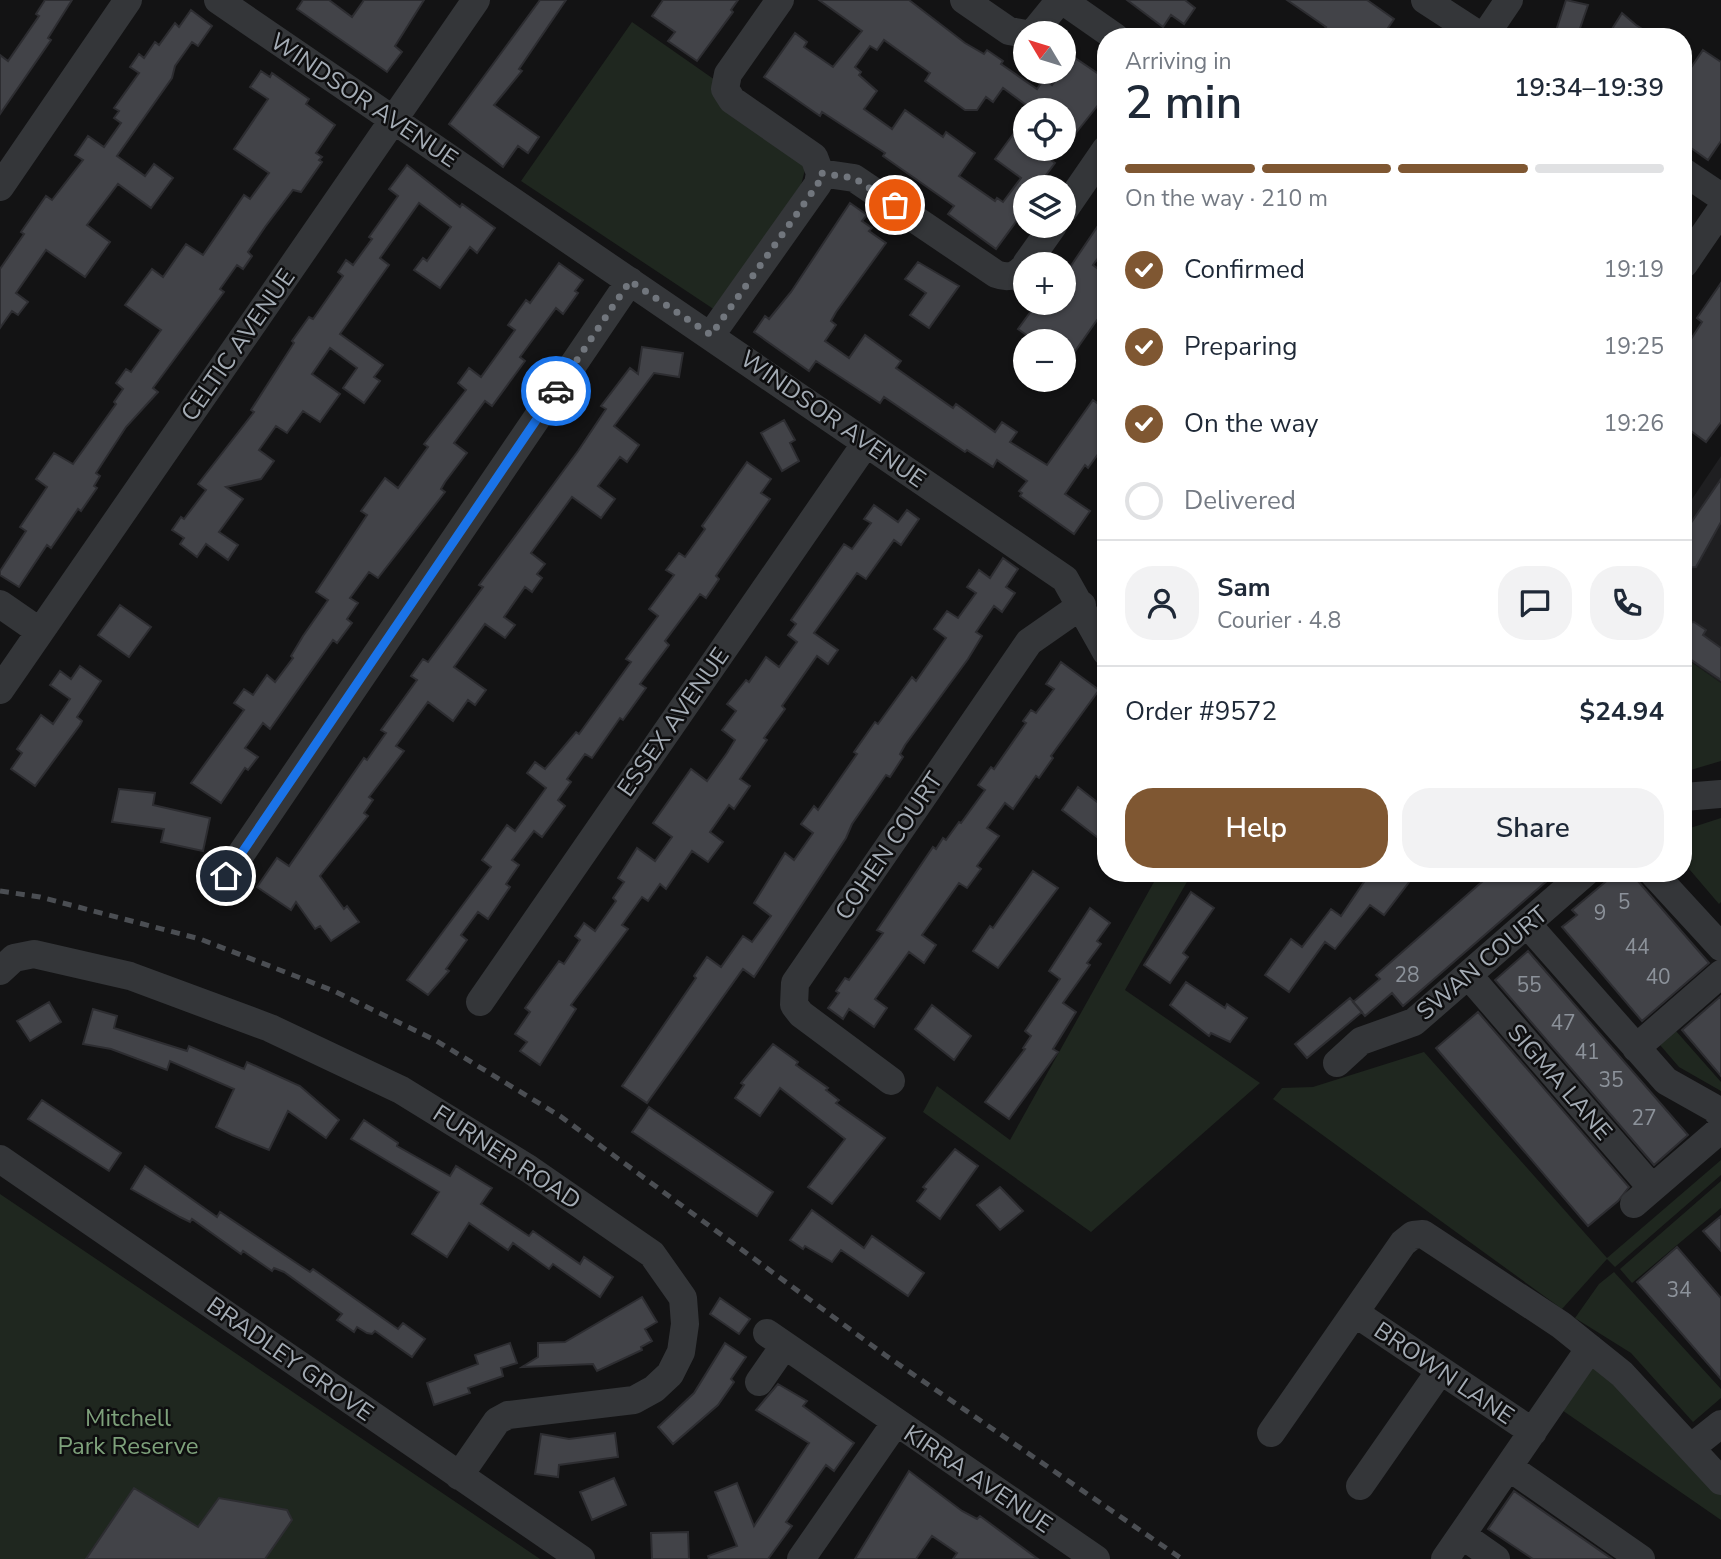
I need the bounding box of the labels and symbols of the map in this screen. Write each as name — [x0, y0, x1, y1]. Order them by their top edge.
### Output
north arrow — [1013, 21, 1076, 84]
street label: WINDSOR AVENUE — [264, 25, 464, 175]
pin — [865, 175, 925, 235]
street label: CELTIC AVENUE — [174, 263, 302, 427]
street label: WINDSOR AVENUE — [734, 343, 932, 495]
courier — [521, 356, 591, 426]
street label: ESSEX AVENUE — [610, 641, 736, 803]
street label: COHEN COURT — [828, 765, 951, 926]
pin — [196, 846, 256, 906]
house number: 5 — [1618, 888, 1630, 916]
street label: SWAN COURT — [1409, 898, 1555, 1028]
house number: 9 — [1594, 899, 1606, 927]
house number: 44 — [1624, 933, 1650, 961]
house number: 28 — [1394, 961, 1420, 989]
house number: 40 — [1645, 963, 1671, 991]
house number: 55 — [1516, 971, 1542, 999]
house number: 47 — [1550, 1009, 1576, 1037]
street label: SIGMA LANE — [1501, 1017, 1619, 1147]
house number: 41 — [1574, 1038, 1600, 1066]
house number: 35 — [1598, 1066, 1624, 1094]
street label: FURNER ROAD — [427, 1097, 587, 1217]
house number: 27 — [1631, 1104, 1657, 1132]
house number: 34 — [1666, 1276, 1692, 1304]
street label: BRADLEY GROVE — [200, 1290, 380, 1428]
street label: BROWN LANE — [1368, 1314, 1520, 1432]
park label: Mitchell Park Reserve — [57, 1402, 199, 1462]
street label: KIRRA AVENUE — [898, 1417, 1058, 1541]

